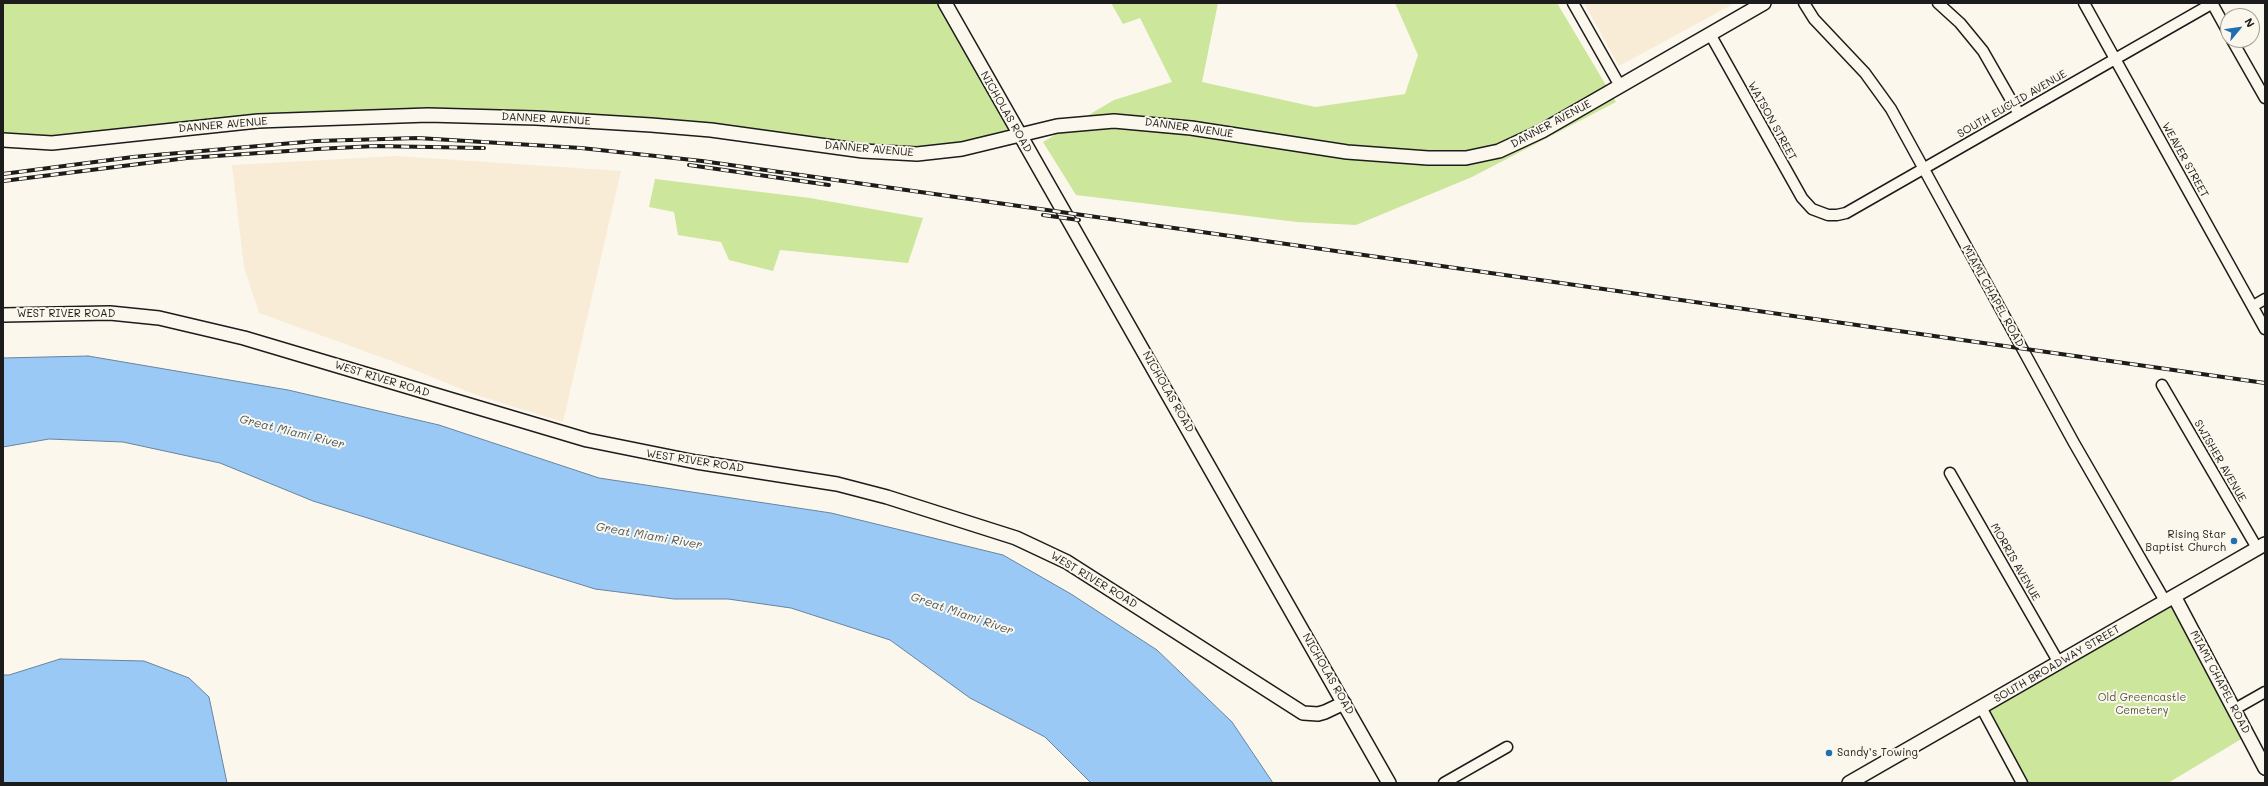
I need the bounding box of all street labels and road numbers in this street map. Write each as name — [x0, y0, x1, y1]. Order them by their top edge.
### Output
street label: SOUTH EUCLID AVENUE — [1955, 67, 2069, 141]
street label: NICHOLAS ROAD — [977, 69, 1035, 155]
street label: WATSON STREET — [1745, 79, 1799, 163]
street label: DANNER AVENUE — [1508, 97, 1594, 151]
street label: DANNER AVENUE — [501, 110, 591, 128]
street label: DANNER AVENUE — [178, 115, 268, 135]
street label: DANNER AVENUE — [1144, 115, 1234, 141]
street label: WEAVER STREET — [2159, 120, 2211, 200]
street label: DANNER AVENUE — [824, 139, 914, 159]
street label: MIAMI CHAPEL ROAD — [1959, 243, 2027, 349]
street label: WEST RIVER ROAD — [17, 307, 115, 321]
street label: NICHOLAS ROAD — [1139, 349, 1197, 435]
street label: WEST RIVER ROAD — [333, 358, 431, 400]
street label: SWISHER AVENUE — [2191, 418, 2249, 504]
street label: WEST RIVER ROAD — [645, 447, 745, 475]
street label: MORRIS AVENUE — [1987, 521, 2043, 603]
street label: WEST RIVER ROAD — [1048, 549, 1140, 611]
street label: SOUTH BROADWAY STREET — [1992, 622, 2122, 706]
street label: MIAMI CHAPEL ROAD — [2187, 628, 2253, 736]
street label: NICHOLAS ROAD — [1299, 631, 1357, 717]

